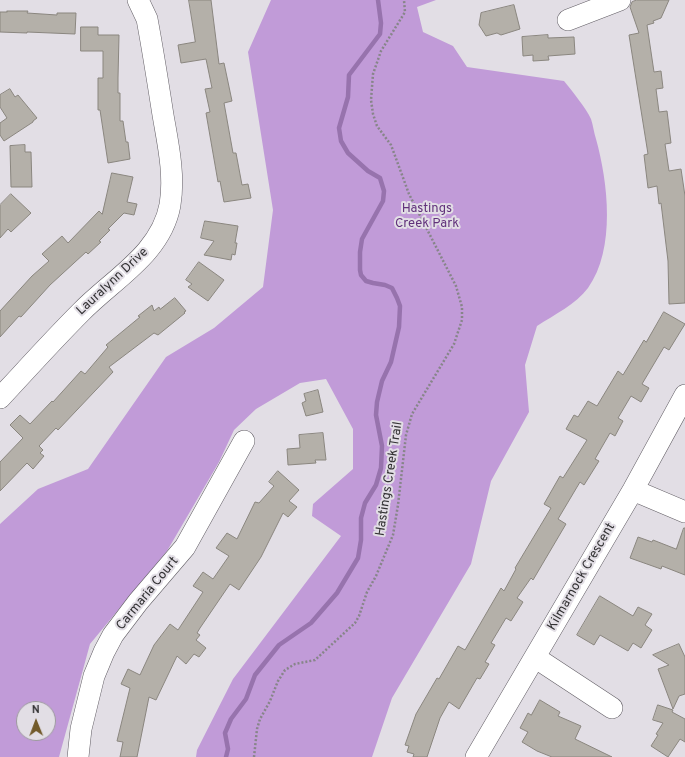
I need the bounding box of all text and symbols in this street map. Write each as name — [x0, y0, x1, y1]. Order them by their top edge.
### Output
park label: Hastings Creek Park — [395, 201, 459, 232]
street label: Lauralynn Drive — [74, 245, 152, 319]
street label: Hastings Creek Trail — [373, 421, 407, 537]
street label: Kilmarnock Crescent — [545, 520, 619, 634]
street label: Carmaria Court — [114, 554, 182, 634]
north arrow — [16, 701, 56, 741]
text: N — [32, 703, 40, 717]

